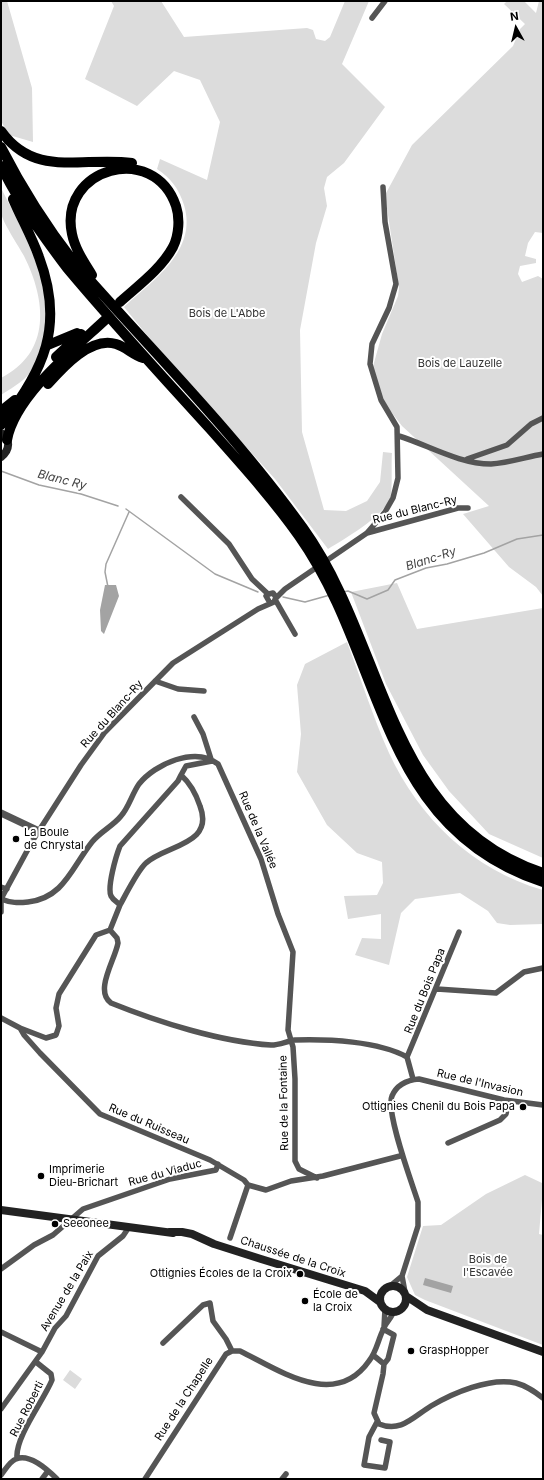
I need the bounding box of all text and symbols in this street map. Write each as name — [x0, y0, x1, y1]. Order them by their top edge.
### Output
north arrow — [496, 8, 536, 48]
text: N — [509, 9, 519, 24]
park label: Bois de L'Abbe — [189, 307, 265, 321]
park label: Bois de Lauzelle — [418, 357, 502, 371]
water label: Blanc Ry — [36, 467, 88, 493]
street label: Rue du Blanc-Ry — [371, 493, 459, 527]
water label: Blanc-Ry — [404, 544, 458, 574]
street label: Rue du Blanc-Ry — [78, 677, 146, 751]
street label: Rue de la Vallée — [236, 789, 280, 871]
place label: La Boule de Chrystal — [24, 826, 84, 852]
marker: La Boule de Chrystal — [11, 834, 21, 844]
street label: Rue du Bois Papa — [402, 946, 448, 1036]
street label: Rue de la Fontaine — [277, 1055, 291, 1151]
street label: Rue de l'Invasion — [435, 1067, 525, 1099]
place label: Ottignies Chenil du Bois Papa — [362, 1100, 515, 1114]
street label: Rue du Ruisseau — [107, 1101, 191, 1147]
marker: Ottignies Chenil du Bois Papa — [518, 1102, 528, 1112]
street label: Rue du Viaduc — [127, 1157, 203, 1189]
place label: Imprimerie Dieu-Brichart — [49, 1163, 118, 1189]
marker: Imprimerie Dieu-Brichart — [36, 1171, 46, 1181]
place label: Seeonee — [63, 1217, 109, 1231]
marker: Seeonee — [50, 1219, 60, 1229]
street label: Chaussée de la Croix — [239, 1234, 347, 1280]
street label: Avenue de la Paix — [38, 1248, 96, 1334]
park label: Bois de l'Escavée — [463, 1253, 513, 1279]
place label: Ottignies Écoles de la Croix — [150, 1267, 292, 1281]
marker: Ottignies Écoles de la Croix — [295, 1269, 305, 1279]
place label: École de la Croix — [313, 1288, 358, 1314]
marker: École de la Croix — [300, 1296, 310, 1306]
place label: GraspHopper — [419, 1344, 489, 1358]
marker: GraspHopper — [406, 1346, 416, 1356]
street label: Rue de la Chapelle — [152, 1355, 216, 1443]
street label: Rue Roberti — [7, 1379, 47, 1439]

